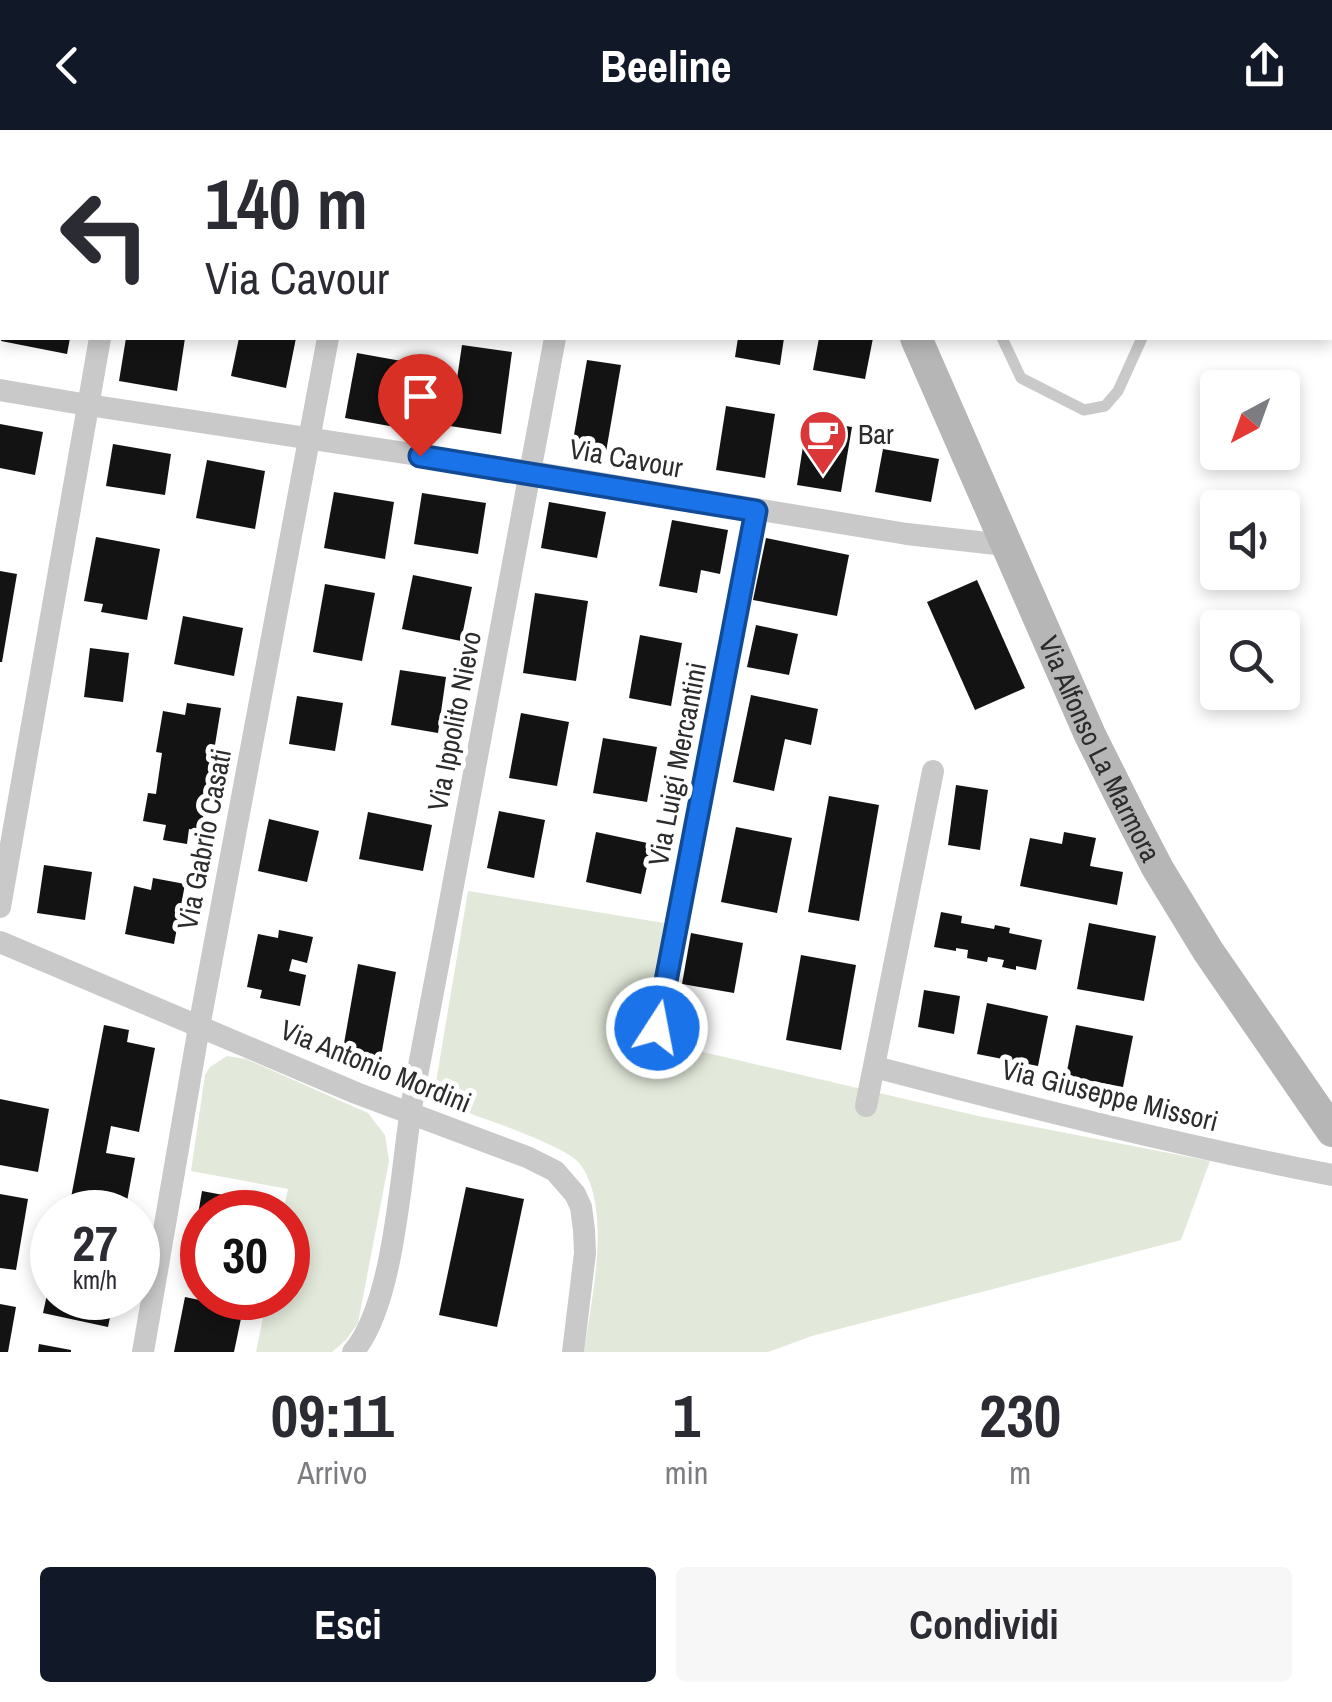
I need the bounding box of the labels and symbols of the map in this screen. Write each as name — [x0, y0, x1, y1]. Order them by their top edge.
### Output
pin — [378, 354, 463, 457]
north arrow — [1200, 370, 1300, 470]
cafe icon: Bar — [797, 408, 849, 476]
place label: Bar — [858, 415, 894, 453]
street label: Via Cavour — [566, 429, 686, 487]
street label: Via Ippolito Nievo — [418, 628, 490, 814]
street label: Via Alfonso La Marmora — [1030, 630, 1170, 869]
street label: Via Luigi Mercantini — [639, 659, 715, 869]
street label: Via Gabrio Casati — [168, 745, 240, 933]
position arrow — [605, 976, 709, 1080]
street label: Via Antonio Mordini — [275, 1010, 477, 1122]
street label: Via Giuseppe Missori — [998, 1050, 1222, 1140]
speed limit sign: 30 — [180, 1190, 310, 1320]

